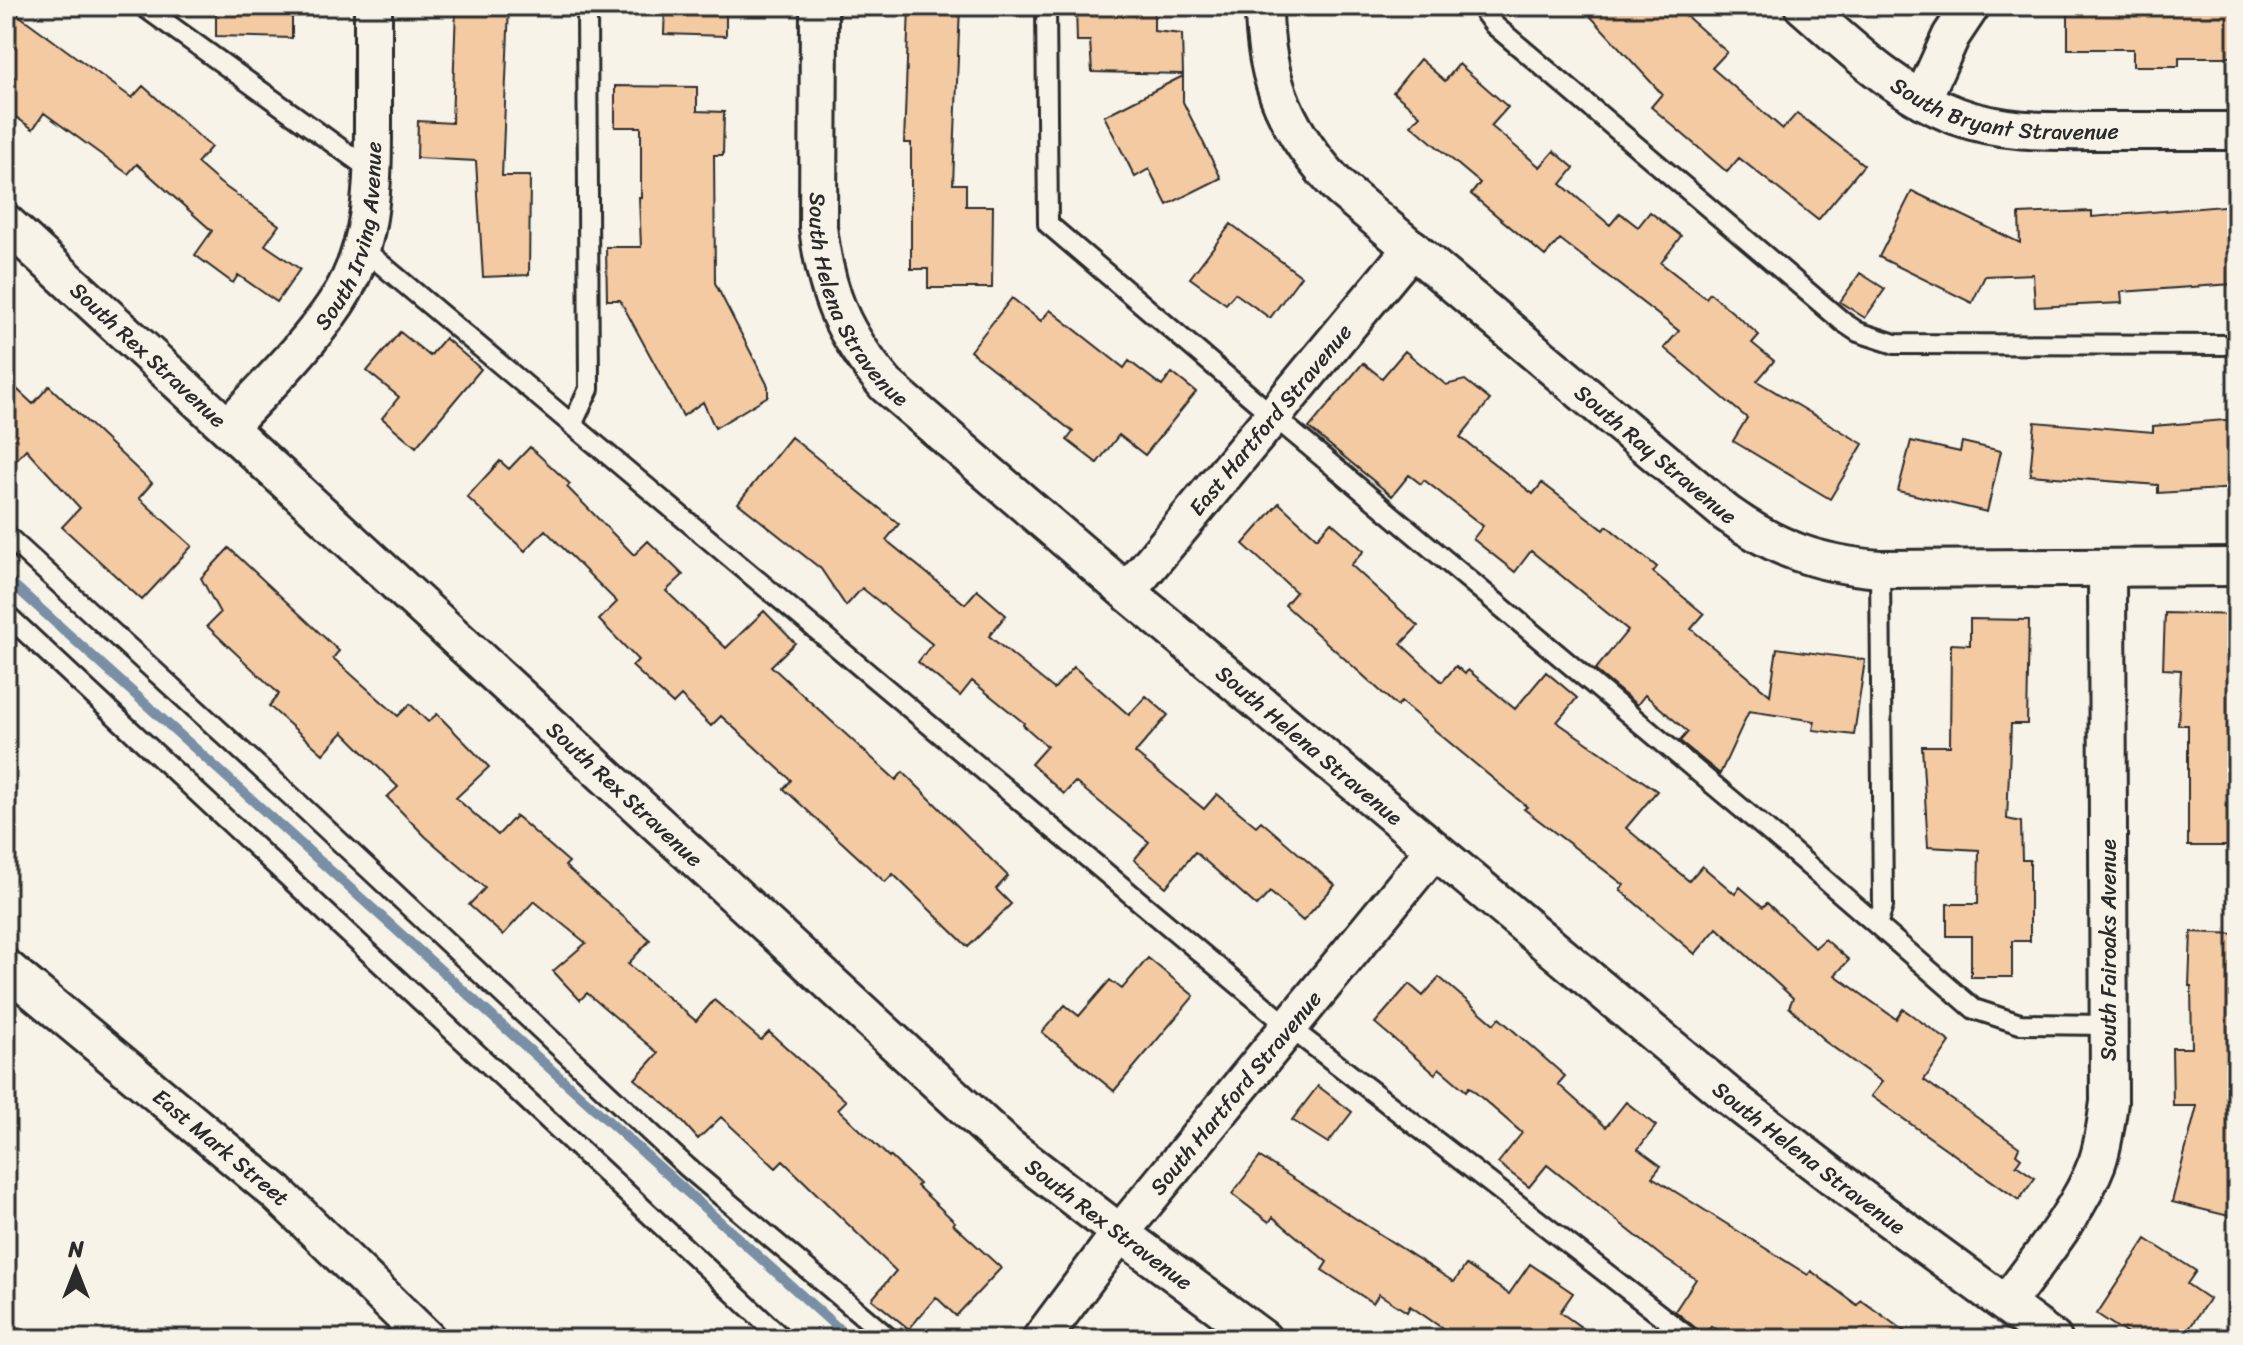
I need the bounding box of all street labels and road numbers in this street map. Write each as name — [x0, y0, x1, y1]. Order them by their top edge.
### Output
street label: South Bryant Stravenue — [1882, 66, 2119, 151]
street label: South Irving Avenue — [304, 141, 393, 339]
street label: South Helena Stravenue — [798, 192, 918, 417]
street label: South Rex Stravenue — [61, 272, 236, 438]
street label: East Hartford Stravenue — [1178, 315, 1362, 525]
street label: South Ray Stravenue — [1565, 374, 1745, 535]
street label: South Helena Stravenue — [1207, 655, 1412, 836]
street label: South Rex Stravenue — [537, 711, 712, 877]
street label: South Fairoaks Avenue — [2089, 839, 2128, 1061]
street label: South Hartford Stravenue — [1139, 981, 1332, 1204]
street label: South Helena Stravenue — [1703, 1071, 1915, 1245]
street label: East Mark Street — [144, 1078, 299, 1216]
street label: South Rex Stravenue — [1016, 1148, 1201, 1301]

